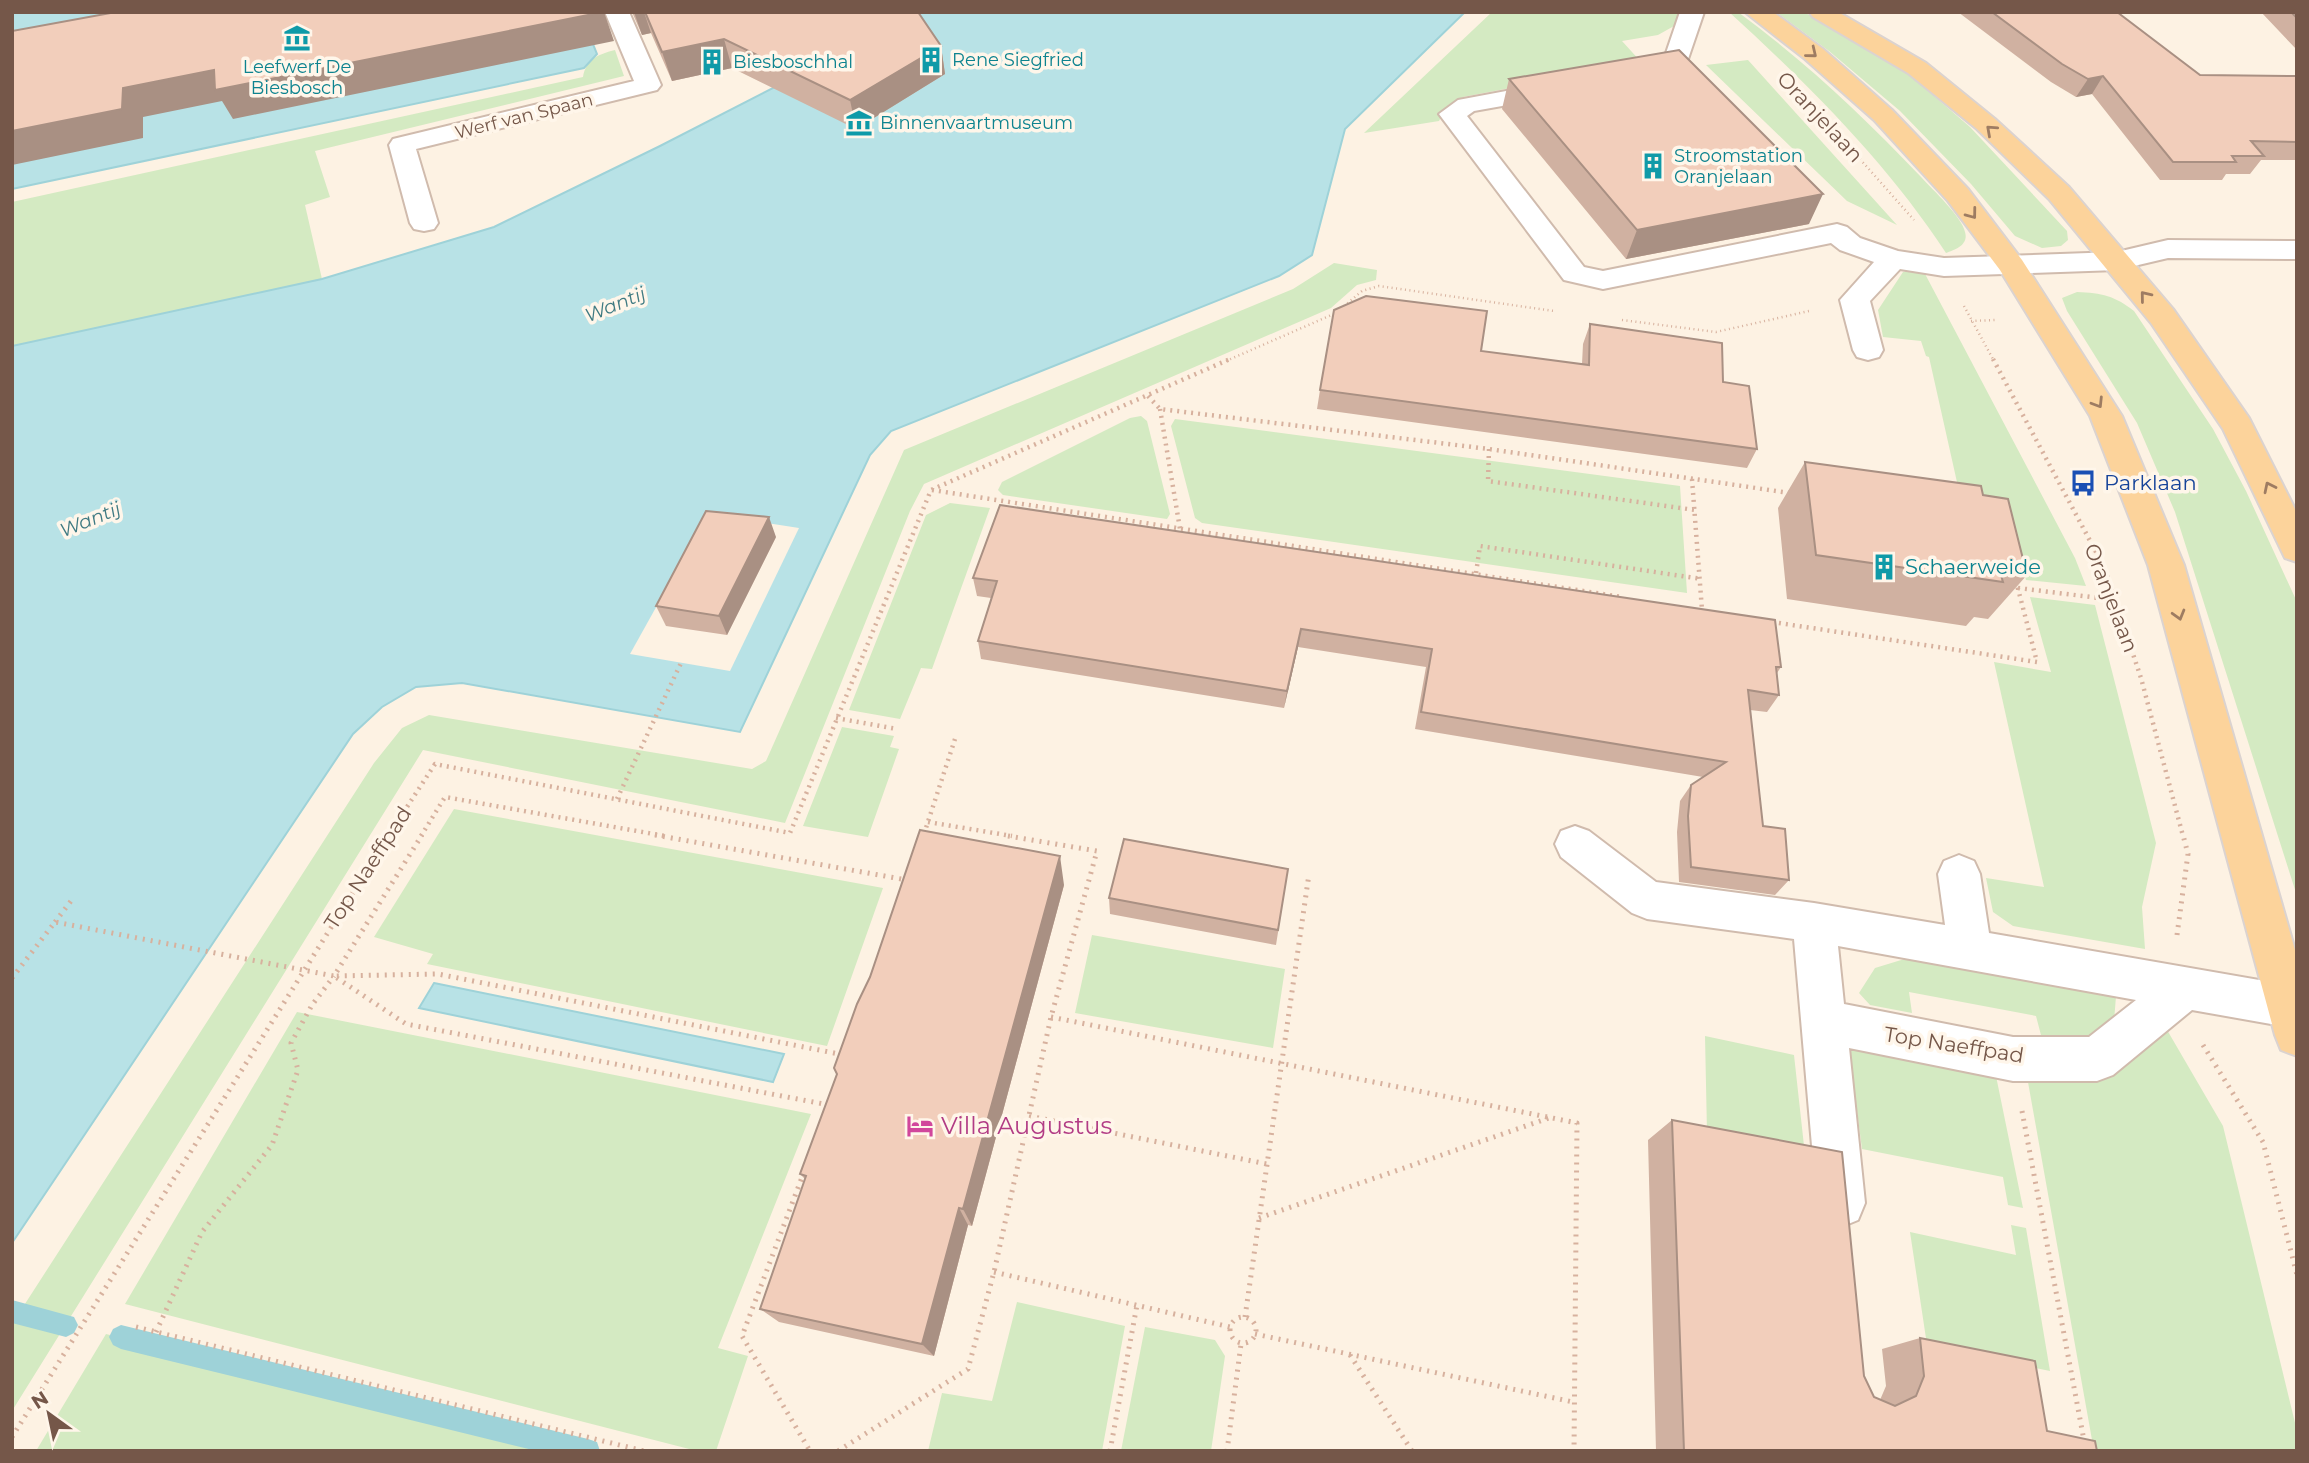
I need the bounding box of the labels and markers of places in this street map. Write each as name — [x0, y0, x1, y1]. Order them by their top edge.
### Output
museum icon: Leefwerf De Biesbosch — [282, 23, 312, 53]
building icon: Rene Siegfried — [916, 45, 946, 75]
building icon: Biesboschhal — [697, 47, 727, 77]
place label: Rene Siegfried — [952, 49, 1084, 71]
place label: Biesboschhal — [733, 51, 853, 73]
place label: Leefwerf De Biesbosch — [243, 56, 351, 99]
museum icon: Binnenvaartmuseum — [844, 108, 874, 138]
place label: Binnenvaartmuseum — [880, 112, 1073, 134]
place label: Stroomstation Oranjelaan — [1674, 145, 1803, 188]
building icon: Stroomstation Oranjelaan — [1638, 151, 1668, 181]
bus stop icon: Parklaan — [2068, 468, 2098, 498]
place label: Parklaan — [2104, 470, 2197, 495]
building icon: Schaerweide — [1869, 552, 1899, 582]
place label: Schaerweide — [1905, 554, 2041, 579]
hotel icon: Villa Augustus — [905, 1111, 935, 1141]
place label: Villa Augustus — [941, 1111, 1112, 1140]

